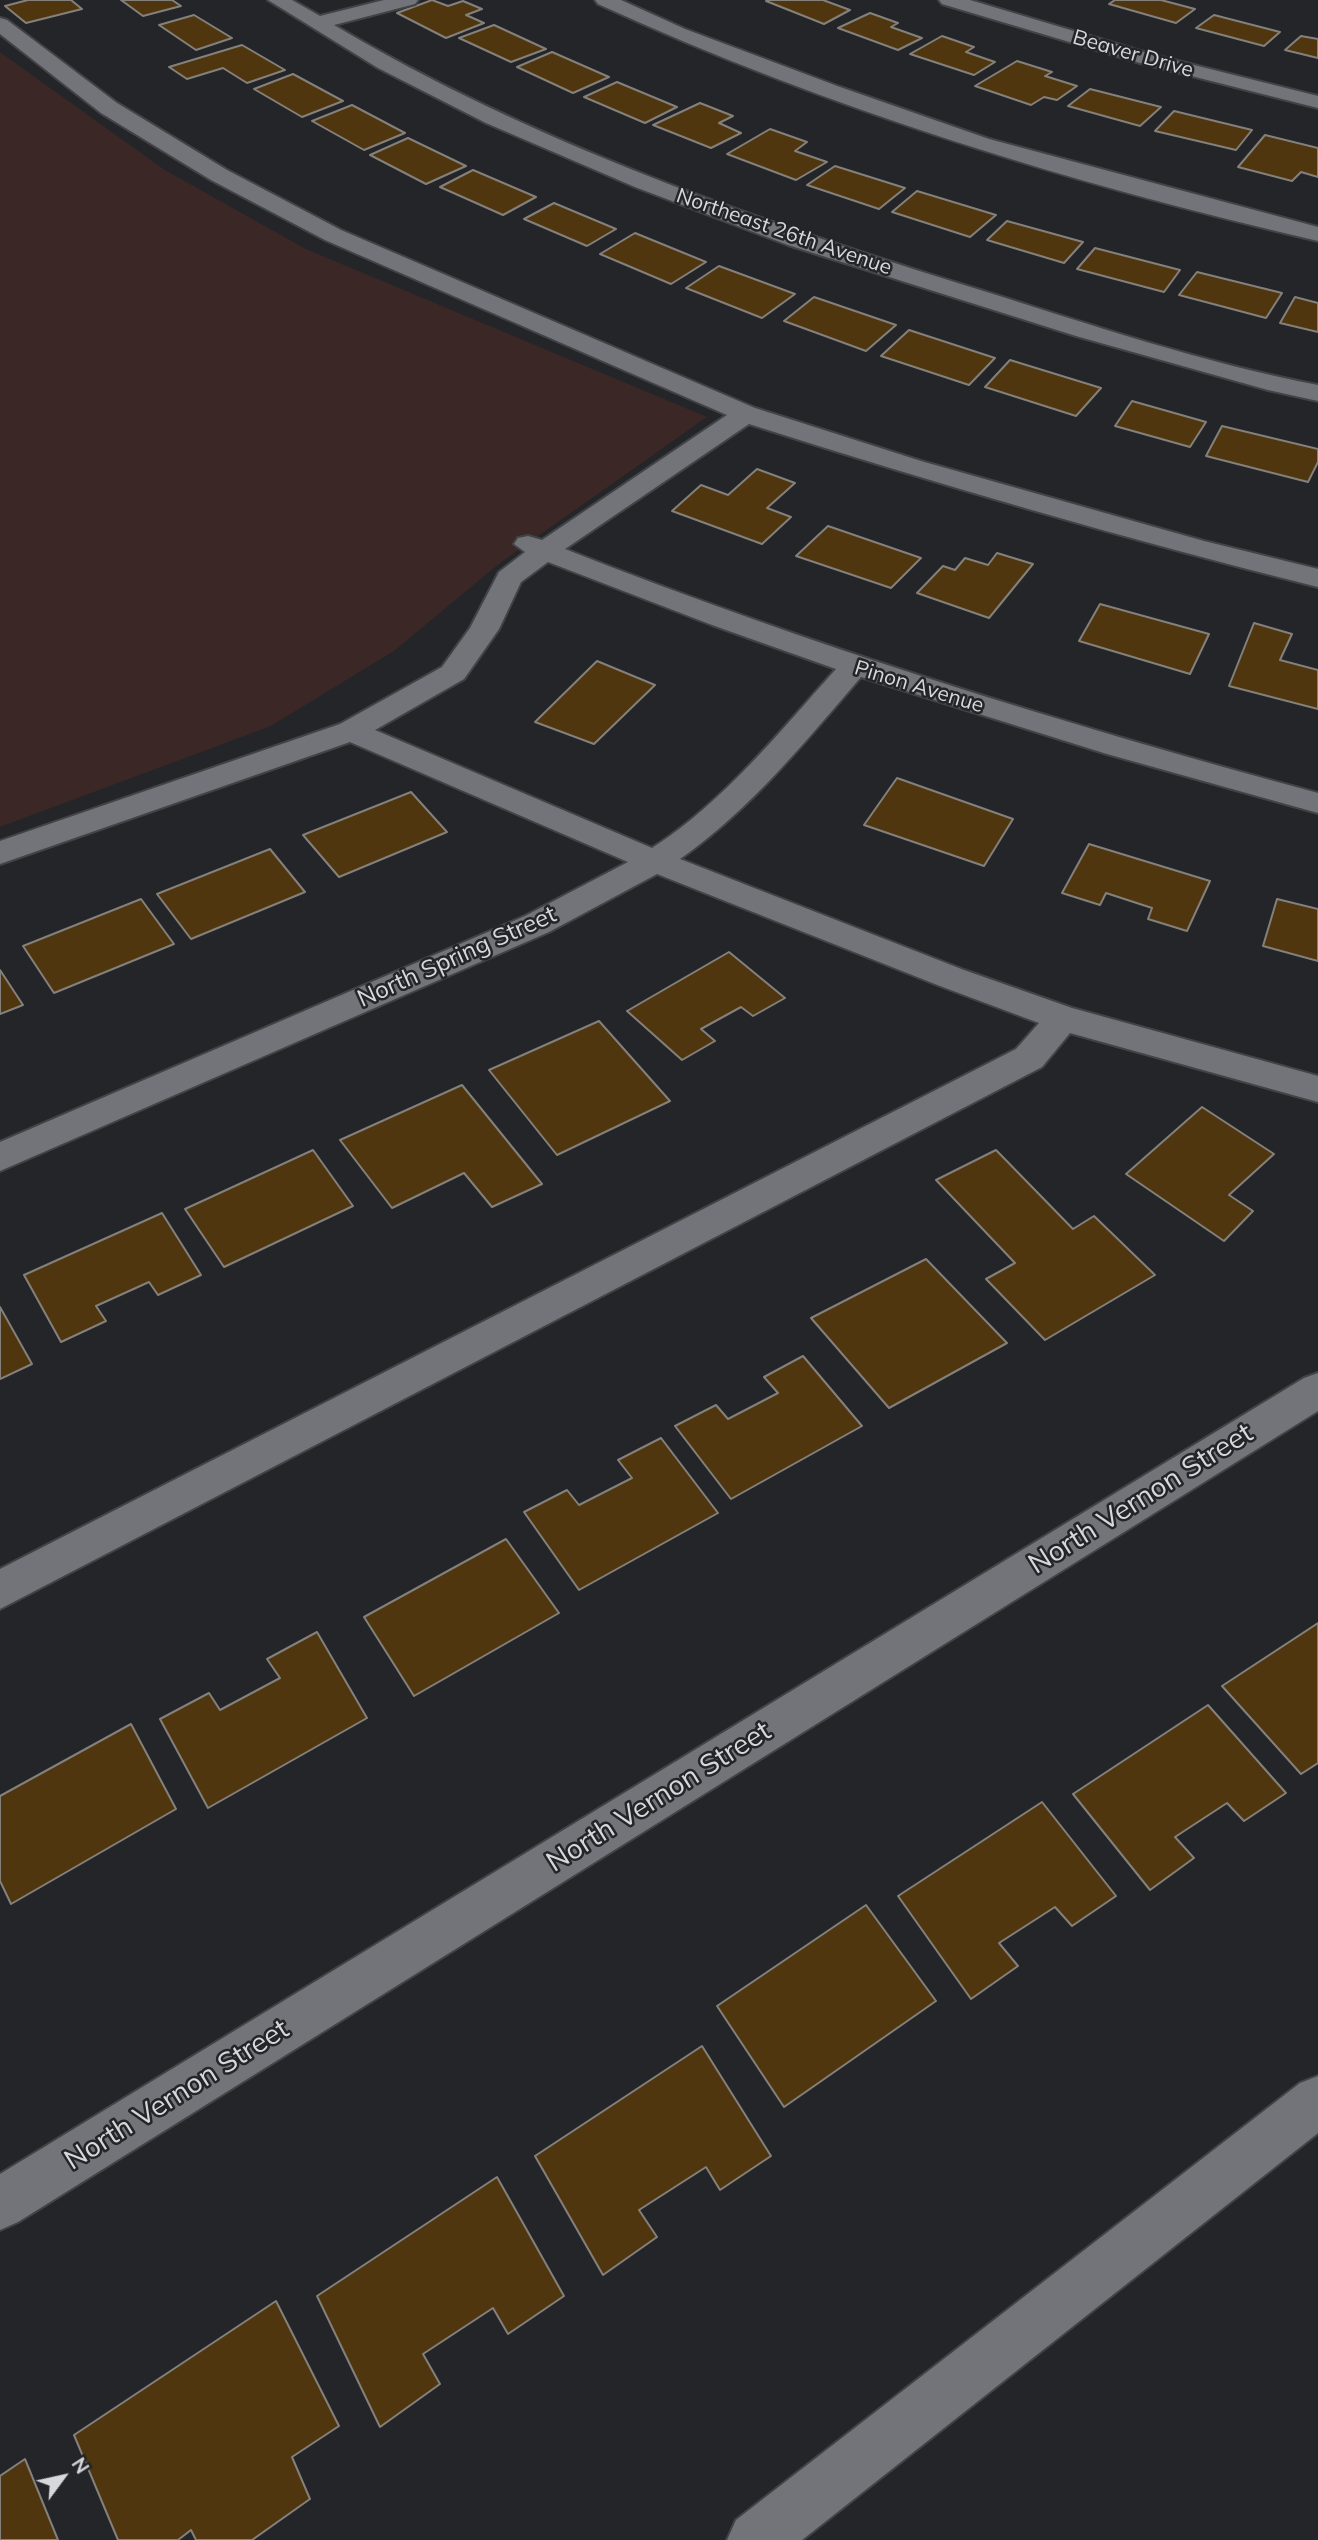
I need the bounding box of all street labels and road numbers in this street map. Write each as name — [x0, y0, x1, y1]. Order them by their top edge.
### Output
street label: Beaver Drive — [1070, 25, 1196, 83]
street label: Northeast 26th Avenue — [673, 183, 895, 281]
street label: Pinon Avenue — [851, 655, 987, 719]
street label: North Spring Street — [353, 900, 561, 1014]
street label: North Vernon Street — [1023, 1416, 1259, 1582]
street label: North Vernon Street — [541, 1714, 777, 1880]
street label: North Vernon Street — [59, 2012, 295, 2178]

